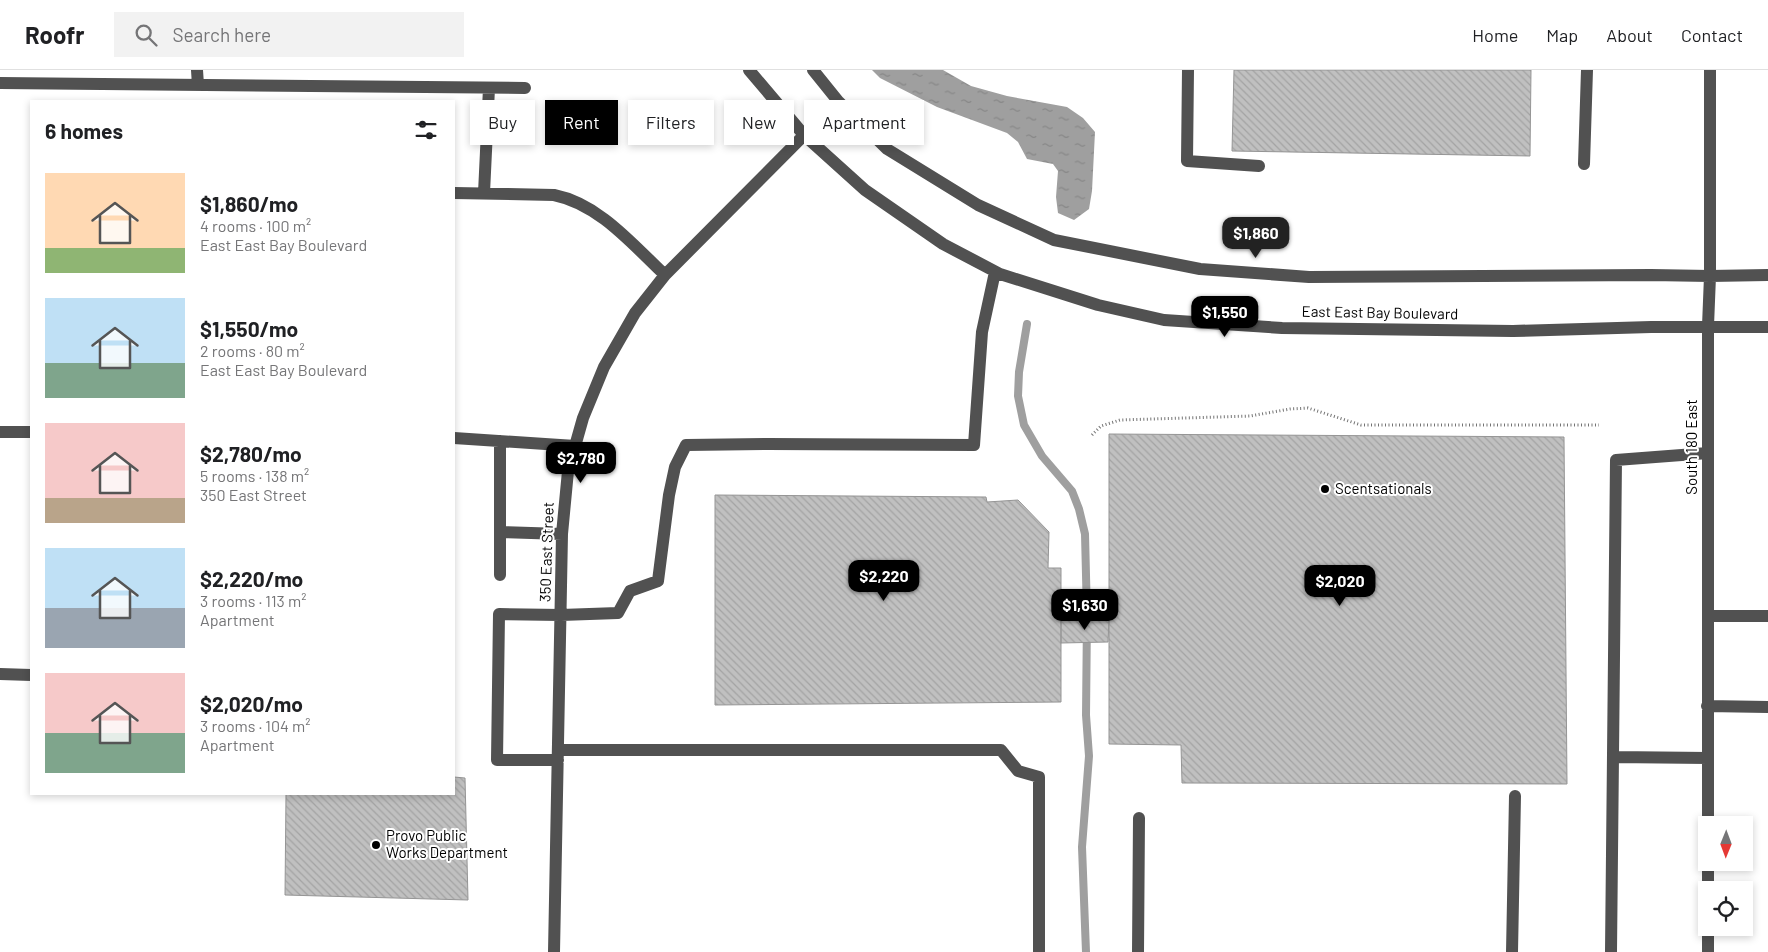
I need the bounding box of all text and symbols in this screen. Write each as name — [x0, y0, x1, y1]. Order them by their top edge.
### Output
search box — [114, 12, 464, 57]
text: Roofr — [25, 20, 84, 49]
icon: search — [132, 21, 160, 49]
text: Search here — [172, 23, 271, 46]
text: Home — [1472, 24, 1518, 46]
text: Map — [1546, 24, 1578, 46]
text: About — [1606, 24, 1653, 46]
text: Contact — [1681, 24, 1743, 46]
chip: Buy — [470, 100, 535, 145]
chip: Rent — [545, 100, 618, 145]
chip: Filters — [628, 100, 714, 145]
chip: New — [724, 100, 794, 145]
chip: Apartment — [804, 100, 924, 145]
icon: filters — [412, 116, 440, 144]
text: 6 homes — [45, 118, 123, 143]
text: $1,860/mo — [200, 191, 298, 216]
icon: home — [85, 193, 145, 253]
text: 4 rooms · 100 m² — [200, 216, 311, 235]
pin: $1,860 — [1215, 216, 1297, 259]
text: $1,860 — [1233, 223, 1279, 242]
text: East East Bay Boulevard — [200, 235, 367, 254]
pin: $1,550 — [1184, 296, 1266, 338]
text: $1,550 — [1202, 302, 1248, 321]
street label: East East Bay Boulevard — [1302, 302, 1459, 322]
text: $1,550/mo — [200, 316, 298, 341]
icon: home — [85, 318, 145, 378]
text: 2 rooms · 80 m² — [200, 341, 305, 360]
text: East East Bay Boulevard — [200, 360, 367, 379]
street label: South 180 East — [1682, 399, 1700, 495]
text: $2,780/mo — [200, 441, 302, 466]
pin: $2,780 — [540, 442, 622, 484]
icon: home — [85, 443, 145, 503]
text: $2,780 — [557, 448, 605, 467]
text: 5 rooms · 138 m² — [200, 466, 309, 485]
place label: Scentsationals — [1335, 479, 1432, 497]
marker: Scentsationals — [1319, 483, 1331, 495]
text: 350 East Street — [200, 485, 307, 504]
street label: 350 East Street — [535, 502, 557, 602]
pin: $2,220 — [843, 560, 925, 602]
pin: $2,020 — [1299, 564, 1381, 607]
text: $2,220/mo — [200, 566, 303, 591]
text: $2,220 — [859, 566, 909, 585]
icon: home — [85, 568, 145, 628]
text: $2,020 — [1315, 571, 1365, 590]
pin: $1,630 — [1044, 588, 1126, 631]
text: 3 rooms · 113 m² — [200, 591, 306, 610]
text: $1,630 — [1062, 595, 1108, 614]
text: Apartment — [200, 610, 275, 629]
text: $2,020/mo — [200, 691, 303, 716]
icon: home — [85, 693, 145, 753]
text: 3 rooms · 104 m² — [200, 716, 310, 735]
text: Apartment — [200, 735, 275, 754]
north arrow — [1698, 816, 1752, 871]
map controls — [1698, 816, 1753, 936]
place label: Provo Public Works Department — [386, 826, 508, 861]
marker: Provo Public Works Department — [370, 839, 382, 851]
button: locate — [1698, 881, 1753, 936]

